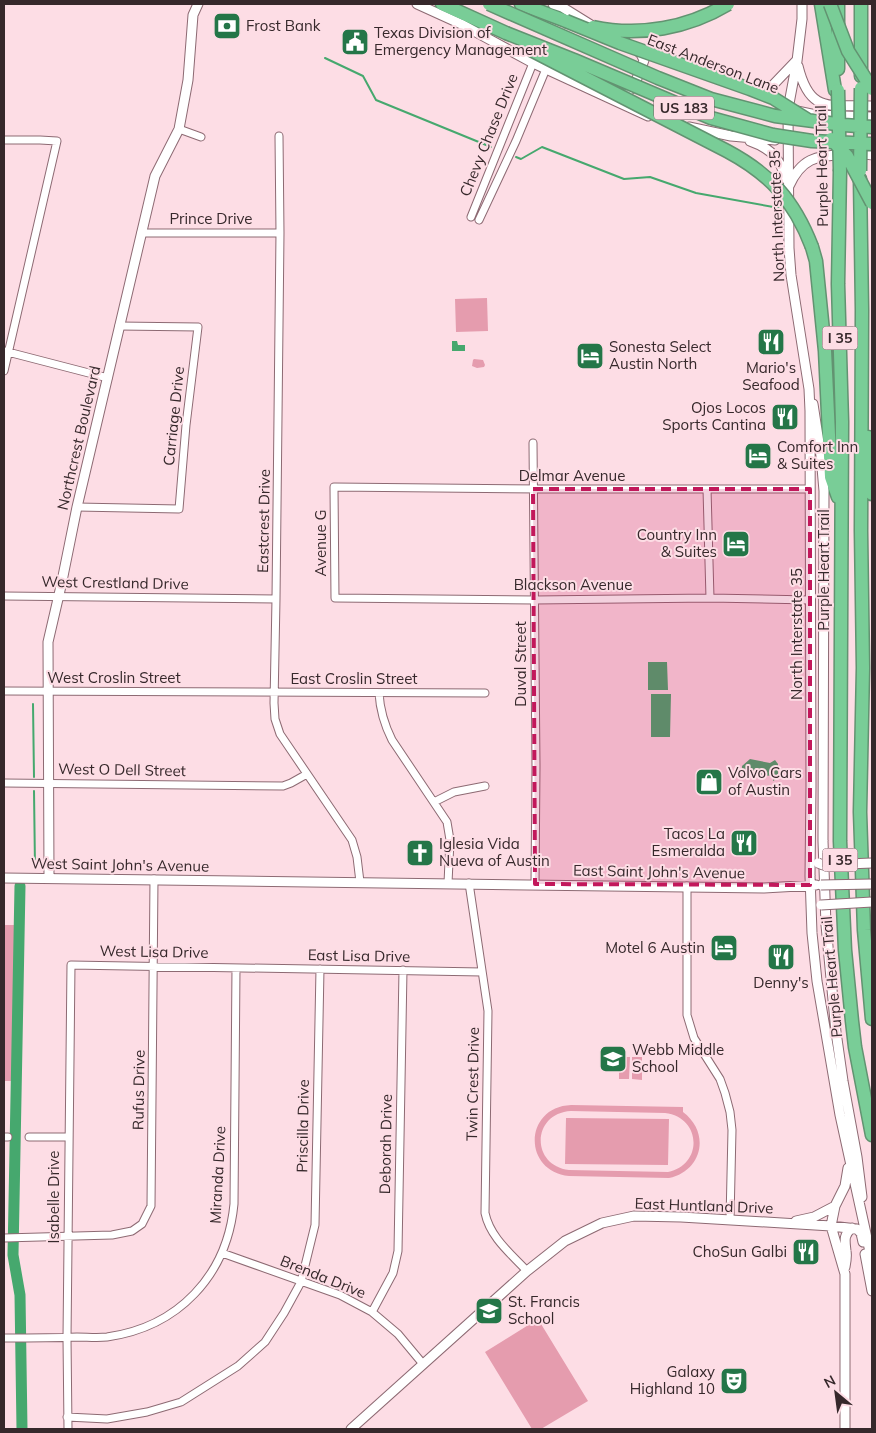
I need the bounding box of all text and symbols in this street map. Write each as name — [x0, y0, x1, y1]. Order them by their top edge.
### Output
bank icon: Frost Bank — [212, 11, 242, 41]
place label: Frost Bank — [246, 16, 321, 35]
place label: Texas Division of Emergency Management — [374, 23, 547, 59]
public building icon: Texas Division of Emergency Management — [340, 27, 370, 57]
street label: East Anderson Lane — [645, 30, 782, 97]
street label: Chevy Chase Drive — [455, 71, 522, 199]
road number: US 183 — [654, 96, 714, 120]
street label: Purple Heart Trail — [811, 105, 832, 227]
street label: North Interstate 35 — [765, 150, 788, 282]
street label: Prince Drive — [169, 209, 253, 228]
road number: I 35 — [822, 326, 858, 349]
restaurant icon: Mario's Seafood — [756, 327, 786, 357]
place label: Sonesta Select Austin North — [609, 337, 711, 373]
hotel icon: Sonesta Select Austin North — [575, 341, 605, 371]
place label: Mario's Seafood — [742, 358, 800, 394]
street label: Northcrest Boulevard — [53, 364, 104, 512]
street label: Carriage Drive — [159, 365, 188, 467]
place label: Ojos Locos Sports Cantina — [662, 398, 766, 434]
restaurant icon: Ojos Locos Sports Cantina — [770, 402, 800, 432]
place label: Comfort Inn & Suites — [777, 437, 858, 473]
hotel icon: Comfort Inn & Suites — [743, 441, 773, 471]
street label: Delmar Avenue — [519, 466, 625, 485]
street label: Eastcrest Drive — [253, 469, 274, 573]
street label: Avenue G — [311, 509, 330, 577]
street label: Purple Heart Trail — [814, 509, 833, 631]
place label: Country Inn & Suites — [637, 525, 717, 561]
hotel icon: Country Inn & Suites — [721, 529, 751, 559]
street label: North Interstate 35 — [787, 568, 806, 700]
street label: West Crestland Drive — [41, 572, 189, 593]
street label: Blackson Avenue — [514, 575, 632, 594]
street label: Duval Street — [511, 621, 530, 707]
street label: West Croslin Street — [47, 668, 181, 687]
street label: East Croslin Street — [290, 669, 418, 688]
street label: West O Dell Street — [58, 759, 186, 780]
place label: Volvo Cars of Austin — [728, 763, 802, 799]
shop icon: Volvo Cars of Austin — [694, 767, 724, 797]
place label: Tacos La Esmeralda — [652, 824, 725, 860]
restaurant icon: Tacos La Esmeralda — [729, 828, 759, 858]
place label: Iglesia Vida Nueva of Austin — [439, 834, 550, 870]
church icon: Iglesia Vida Nueva of Austin — [405, 838, 435, 868]
road number: I 35 — [822, 848, 858, 872]
street label: West Saint John's Avenue — [31, 853, 209, 876]
street label: East Saint John's Avenue — [573, 860, 745, 883]
street label: Purple Heart Trail — [817, 916, 846, 1038]
hotel icon: Motel 6 Austin — [709, 933, 739, 963]
place label: Motel 6 Austin — [605, 938, 705, 957]
street label: West Lisa Drive — [99, 941, 209, 962]
restaurant icon: Denny's — [766, 942, 796, 972]
street label: East Lisa Drive — [308, 945, 410, 966]
place label: Denny's — [753, 973, 809, 992]
street label: Twin Crest Drive — [462, 1027, 483, 1141]
place label: Webb Middle School — [632, 1040, 724, 1076]
school or university icon: Webb Middle School — [598, 1044, 628, 1074]
street label: Rufus Drive — [128, 1050, 149, 1130]
street label: Priscilla Drive — [292, 1079, 313, 1173]
street label: Deborah Drive — [375, 1094, 396, 1194]
street label: Miranda Drive — [205, 1126, 230, 1224]
street label: Isabelle Drive — [44, 1151, 63, 1243]
street label: East Huntland Drive — [634, 1194, 774, 1217]
restaurant icon: ChoSun Galbi — [791, 1237, 821, 1267]
place label: ChoSun Galbi — [693, 1242, 787, 1261]
street label: Brenda Drive — [278, 1251, 369, 1302]
place label: St. Francis School — [508, 1292, 580, 1328]
school or university icon: St. Francis School — [474, 1296, 504, 1326]
place label: Galaxy Highland 10 — [630, 1362, 715, 1398]
theatre icon: Galaxy Highland 10 — [719, 1366, 749, 1396]
north arrow — [811, 1368, 861, 1418]
text: N — [821, 1371, 839, 1392]

